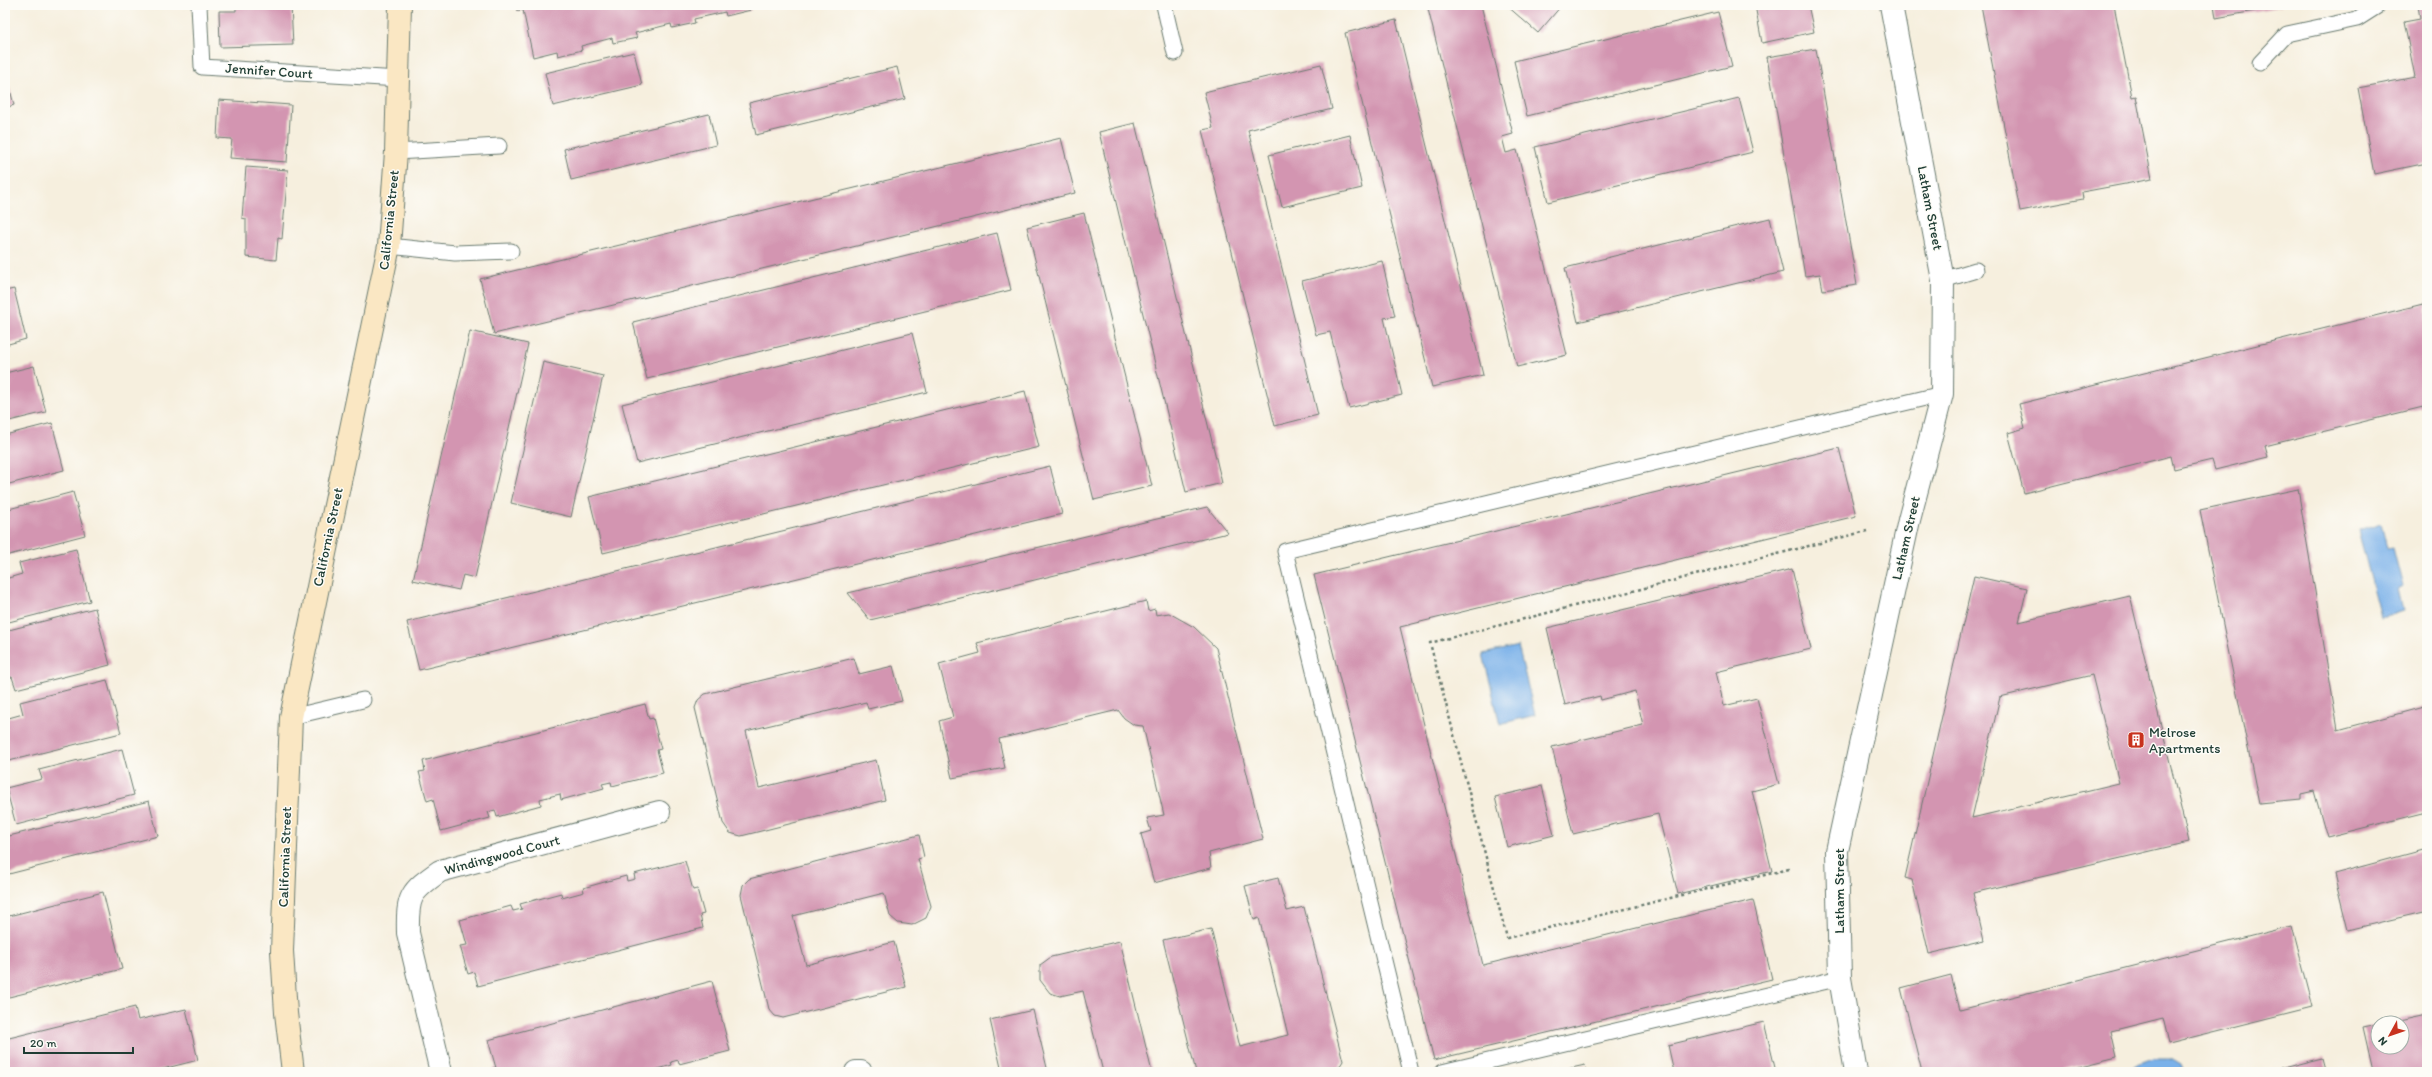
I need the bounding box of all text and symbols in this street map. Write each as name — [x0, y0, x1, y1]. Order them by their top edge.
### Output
street label: Jennifer Court — [225, 59, 313, 83]
street label: Latham Street — [1913, 164, 1947, 252]
street label: California Street — [375, 169, 403, 271]
street label: California Street — [309, 486, 347, 588]
street label: Latham Street — [1888, 494, 1924, 582]
place label: Melrose Apartments — [2149, 724, 2221, 757]
building icon: Melrose Apartments — [2126, 730, 2146, 750]
street label: California Street — [275, 806, 295, 908]
street label: Windingwood Court — [442, 831, 562, 879]
street label: Latham Street — [1831, 848, 1848, 934]
north arrow — [2370, 1015, 2410, 1055]
scale bar — [24, 1029, 133, 1055]
text: N — [2375, 1034, 2390, 1048]
text: 20 m — [30, 1036, 57, 1050]

